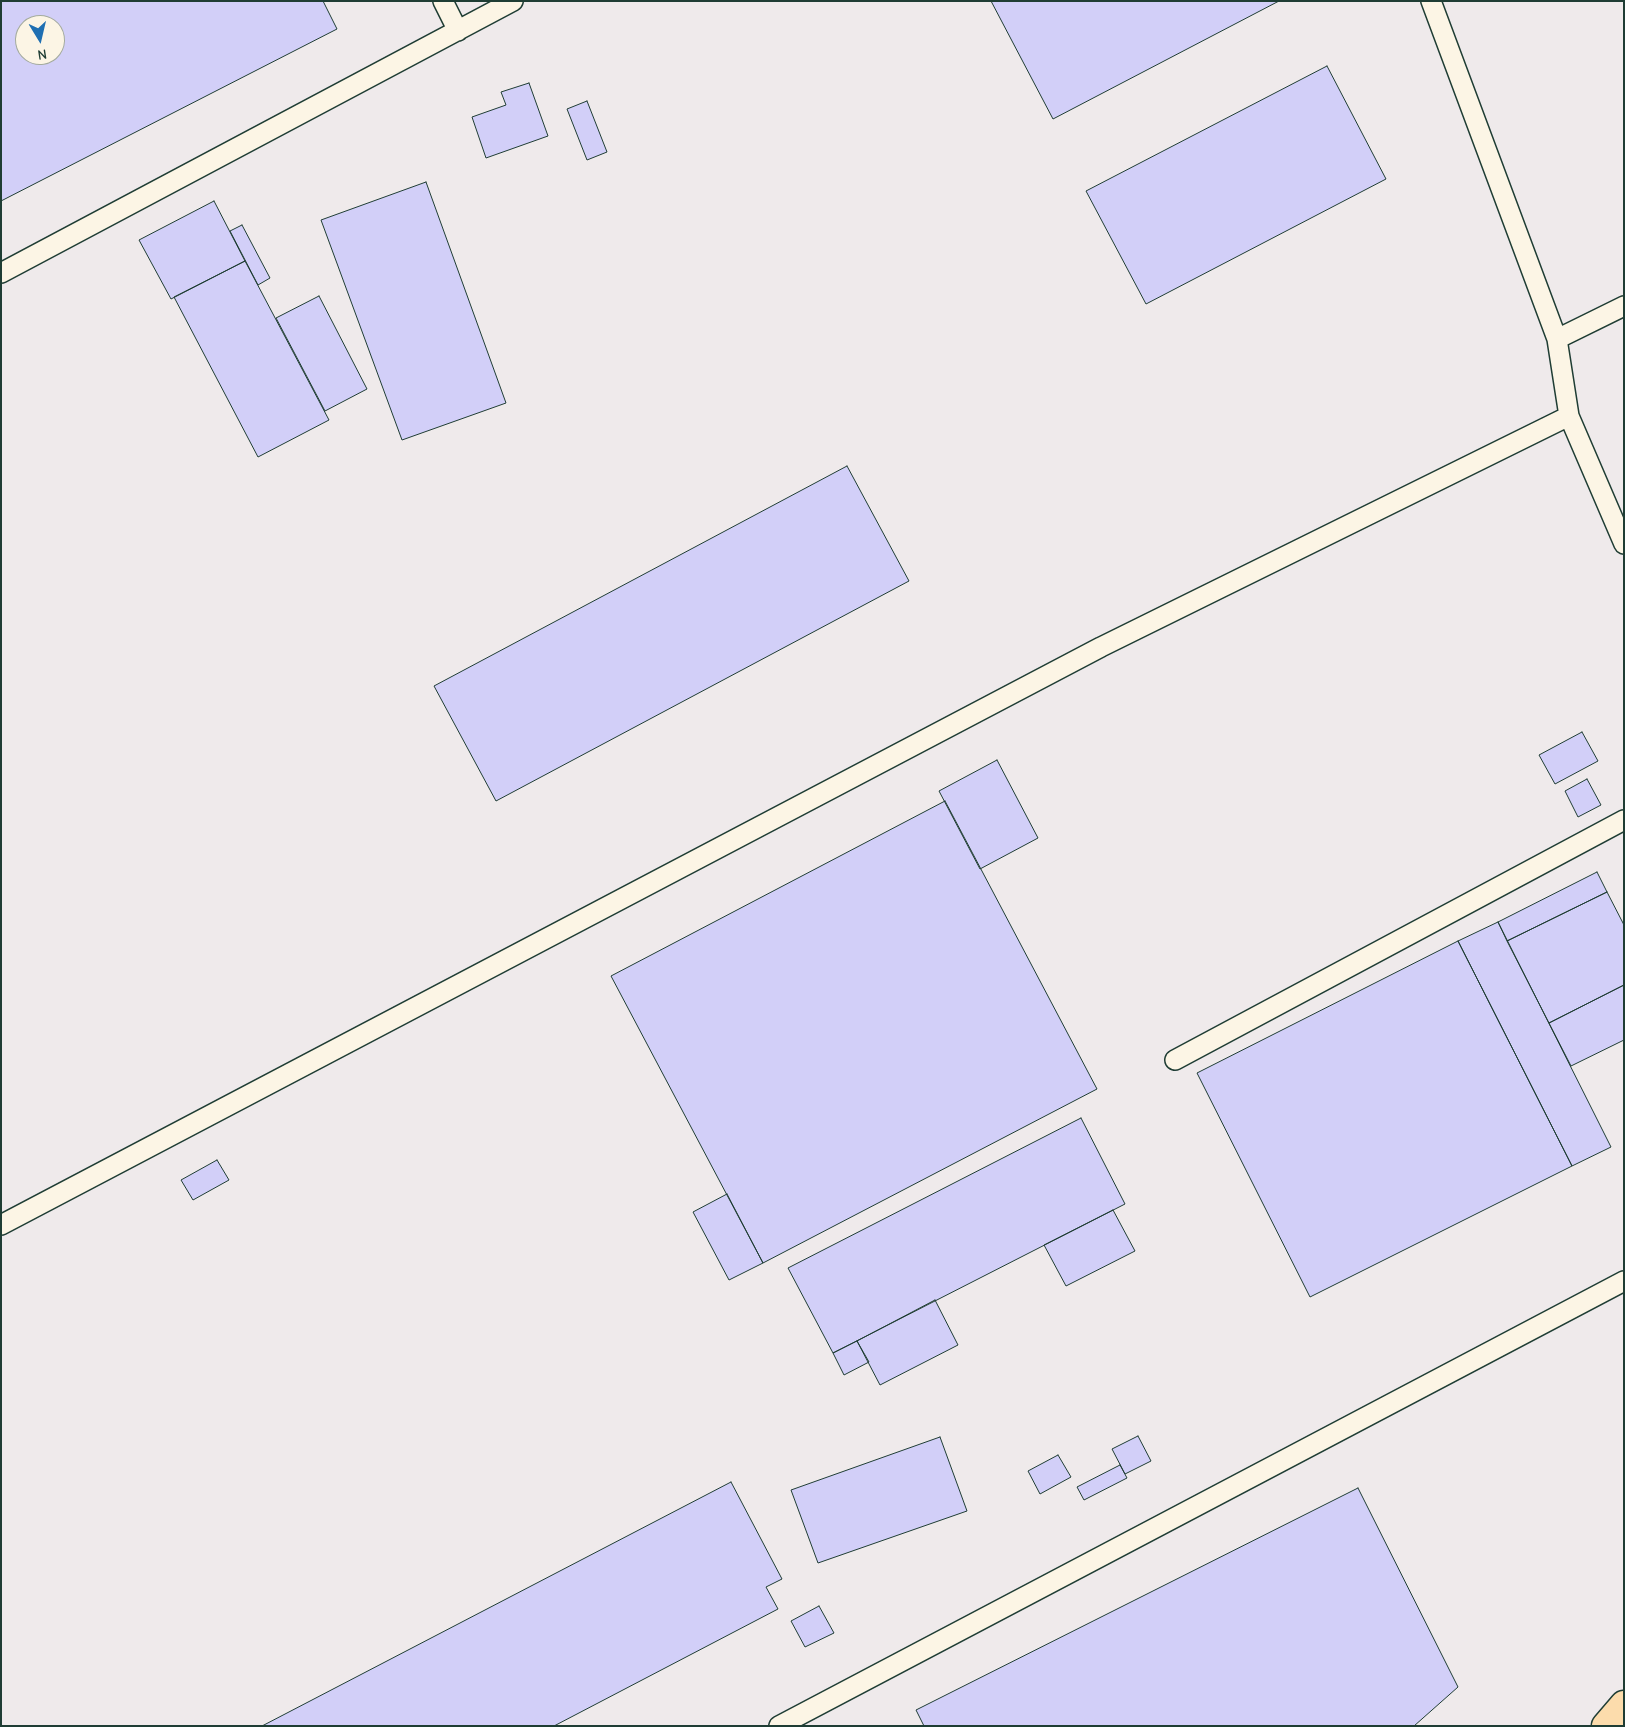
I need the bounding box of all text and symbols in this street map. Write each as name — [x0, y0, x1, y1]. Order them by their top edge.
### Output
north arrow — [15, 15, 65, 65]
text: N — [36, 45, 48, 63]

